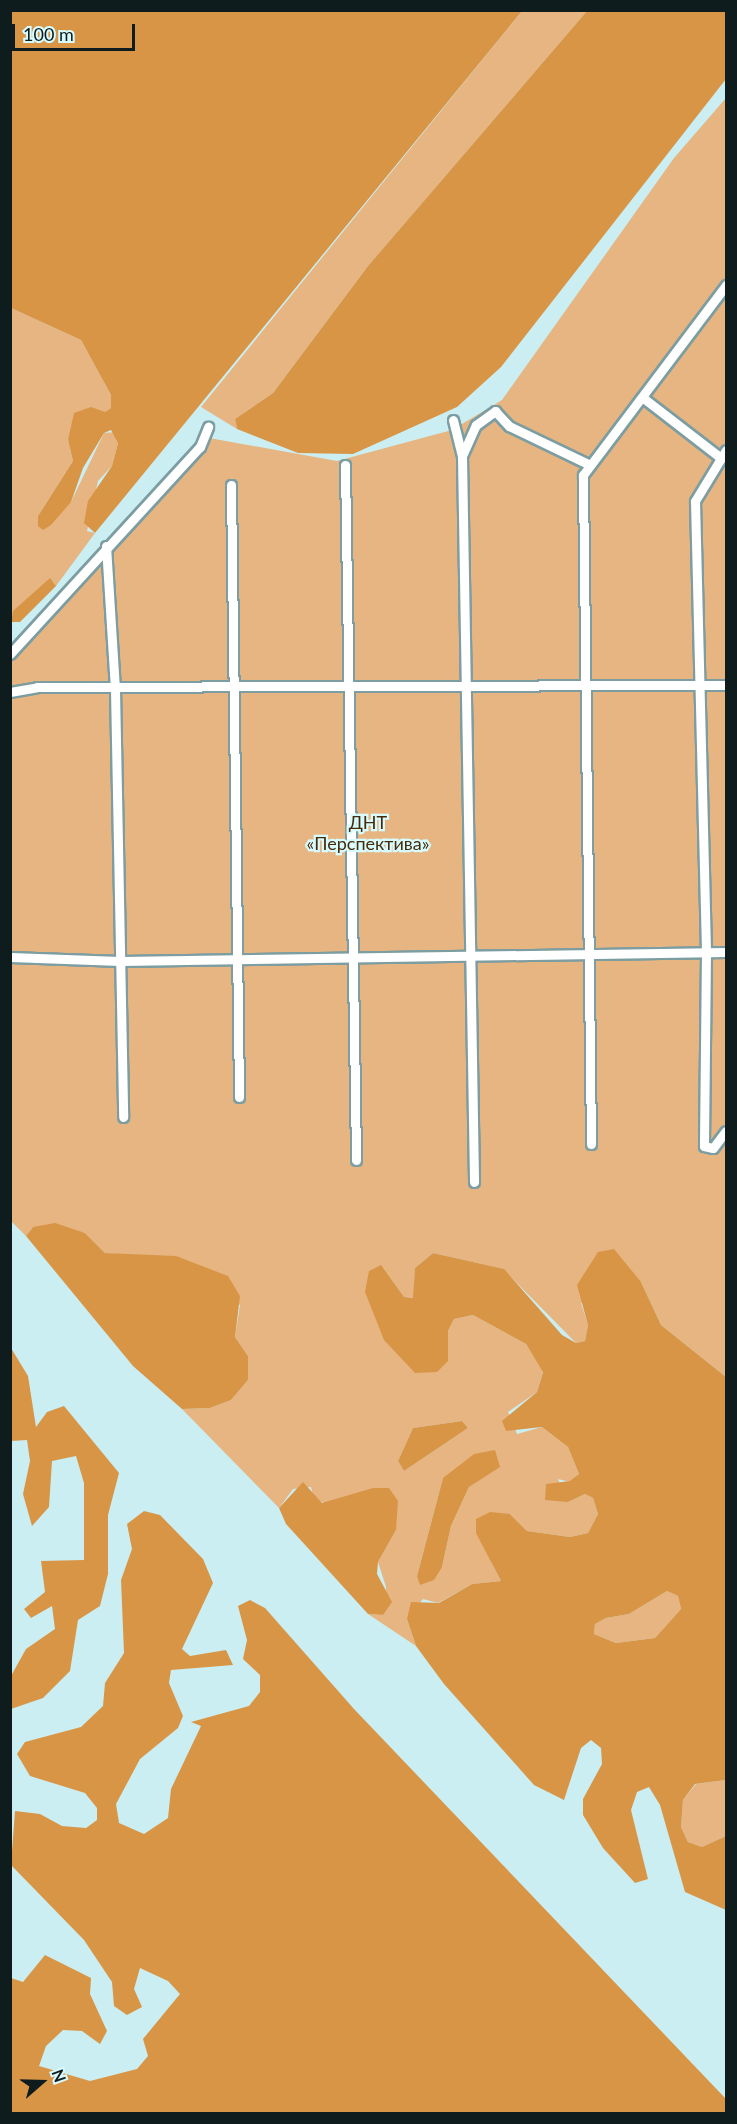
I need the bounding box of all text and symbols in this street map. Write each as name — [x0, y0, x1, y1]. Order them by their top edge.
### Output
scale bar — [15, 12, 138, 50]
text: 100 m — [23, 23, 74, 45]
park label: ДНТ «Перспектива» — [307, 812, 429, 854]
north arrow — [12, 2052, 72, 2112]
text: N — [48, 2067, 70, 2085]

